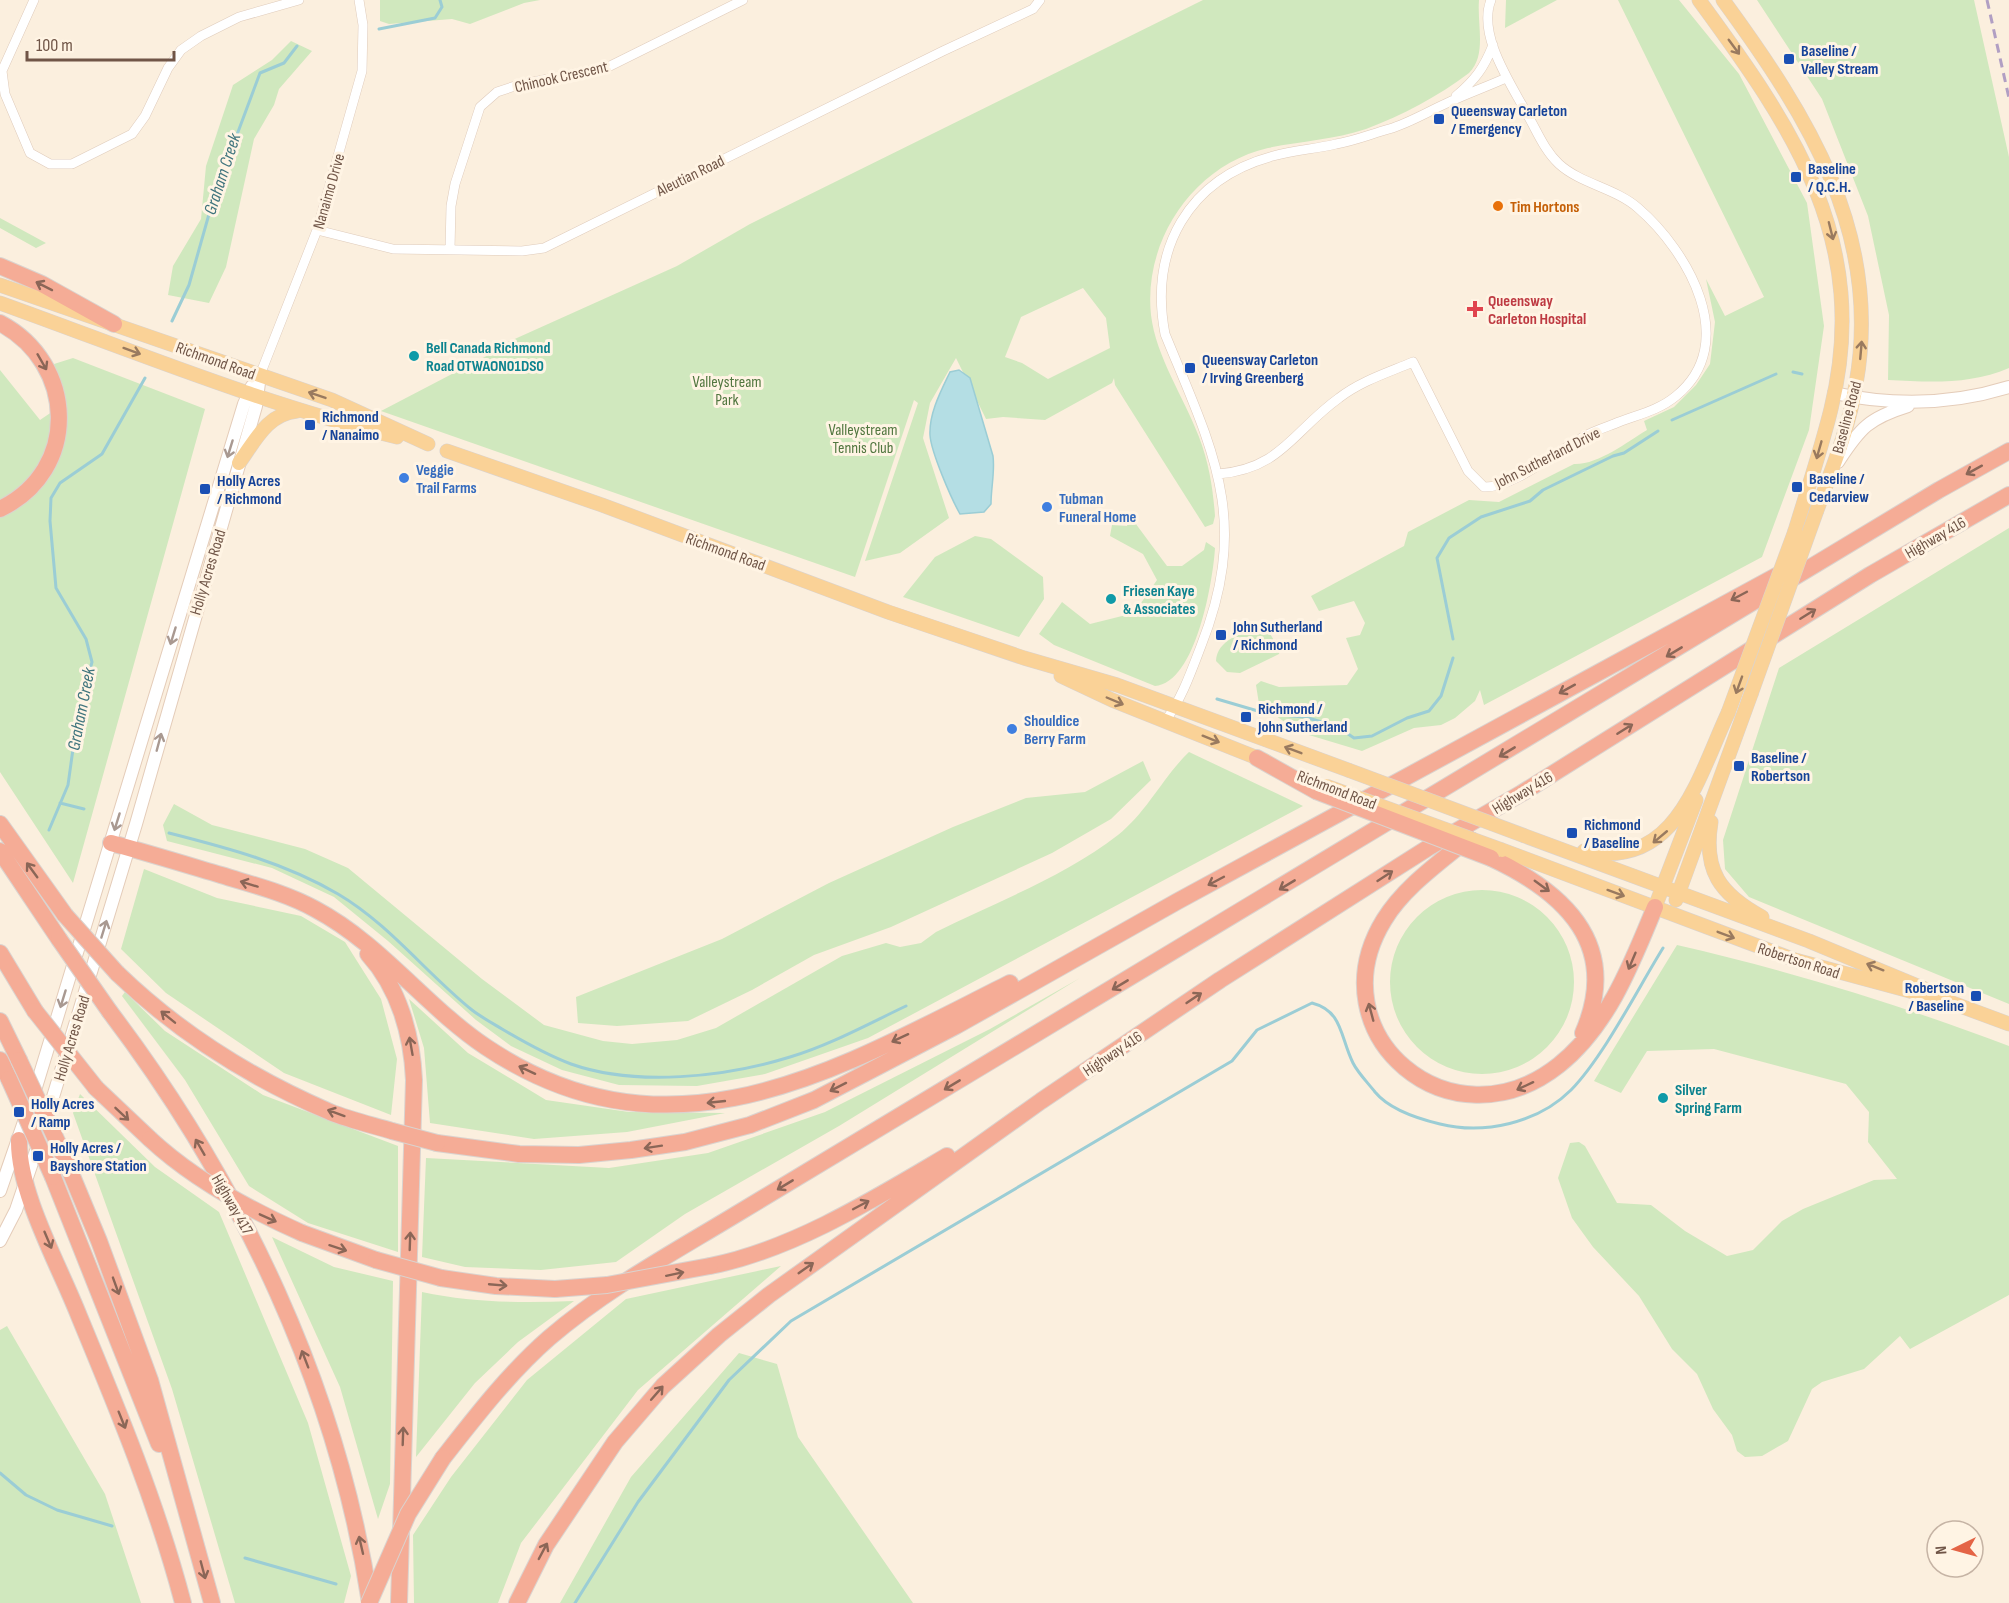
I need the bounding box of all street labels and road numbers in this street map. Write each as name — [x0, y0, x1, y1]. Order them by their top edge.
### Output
street label: Chinook Crescent — [513, 57, 610, 97]
street label: Nanaimo Drive — [310, 151, 349, 231]
street label: Aleutian Road — [653, 152, 728, 201]
street label: Richmond Road — [173, 338, 258, 385]
street label: Baseline Road — [1829, 379, 1866, 456]
street label: John Sutherland Drive — [1491, 424, 1603, 493]
street label: Highway 416 — [1902, 513, 1970, 563]
street label: Holly Acres Road — [186, 527, 230, 618]
street label: Richmond Road — [683, 529, 768, 576]
street label: Richmond Road — [1294, 767, 1379, 814]
street label: Highway 416 — [1489, 768, 1556, 819]
street label: Robertson Road — [1755, 939, 1842, 984]
street label: Holly Acres Road — [50, 993, 94, 1084]
street label: Highway 416 — [1080, 1028, 1146, 1081]
street label: Highway 417 — [207, 1171, 257, 1239]

